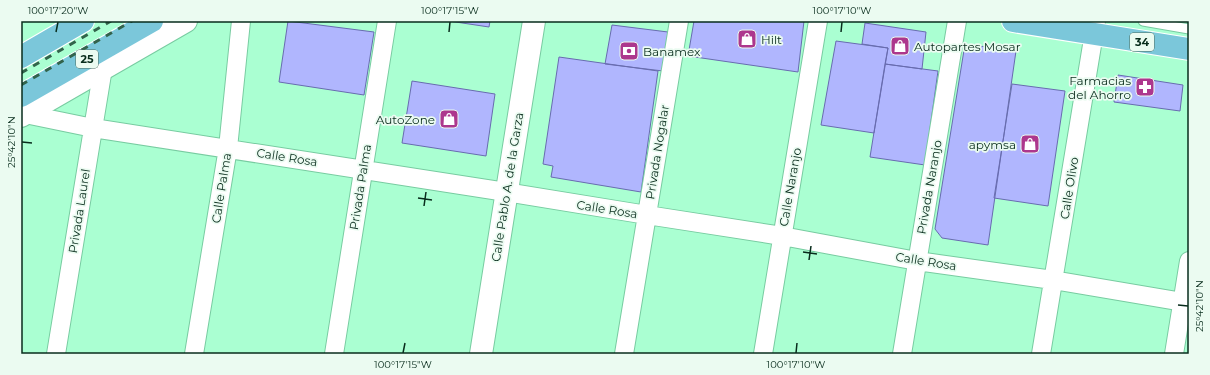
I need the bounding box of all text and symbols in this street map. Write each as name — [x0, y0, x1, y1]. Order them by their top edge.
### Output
text: 100°17'20"W — [28, 4, 88, 17]
text: 100°17'15"W — [421, 4, 479, 17]
text: 100°17'10"W — [813, 4, 871, 17]
shop icon: Hilt — [736, 28, 758, 50]
place label: Hilt — [761, 32, 782, 47]
road number: 34 — [1130, 33, 1154, 51]
shop icon: Autopartes Mosar — [889, 35, 911, 57]
place label: Autopartes Mosar — [914, 39, 1021, 54]
bank icon: Banamex — [618, 40, 640, 62]
place label: Banamex — [643, 44, 701, 59]
road number: 25 — [76, 50, 98, 68]
place label: Farmacias del Ahorro — [1068, 73, 1131, 102]
pharmacy icon: Farmacias del Ahorro — [1134, 76, 1156, 98]
street label: Privada Nogalar — [642, 103, 672, 200]
shop icon: AutoZone — [438, 108, 460, 130]
street label: Calle Pablo A. de la Garza — [488, 111, 526, 263]
place label: AutoZone — [376, 112, 435, 127]
text: 25°42'10"N — [5, 116, 18, 168]
shop icon: apymsa — [1019, 133, 1041, 155]
place label: apymsa — [969, 137, 1016, 152]
street label: Privada Naranjo — [913, 139, 945, 235]
street label: Privada Palma — [346, 143, 374, 231]
street label: Calle Rosa — [255, 145, 319, 169]
street label: Calle Naranjo — [776, 147, 804, 227]
street label: Calle Palma — [208, 152, 234, 224]
street label: Calle Olivo — [1057, 156, 1081, 220]
street label: Privada Laurel — [65, 168, 93, 254]
street label: Calle Rosa — [575, 197, 639, 221]
street label: Calle Rosa — [894, 249, 958, 273]
text: 25°42'10"N — [1193, 280, 1206, 332]
text: 100°17'15"W — [374, 358, 432, 371]
text: 100°17'10"W — [767, 358, 825, 371]

